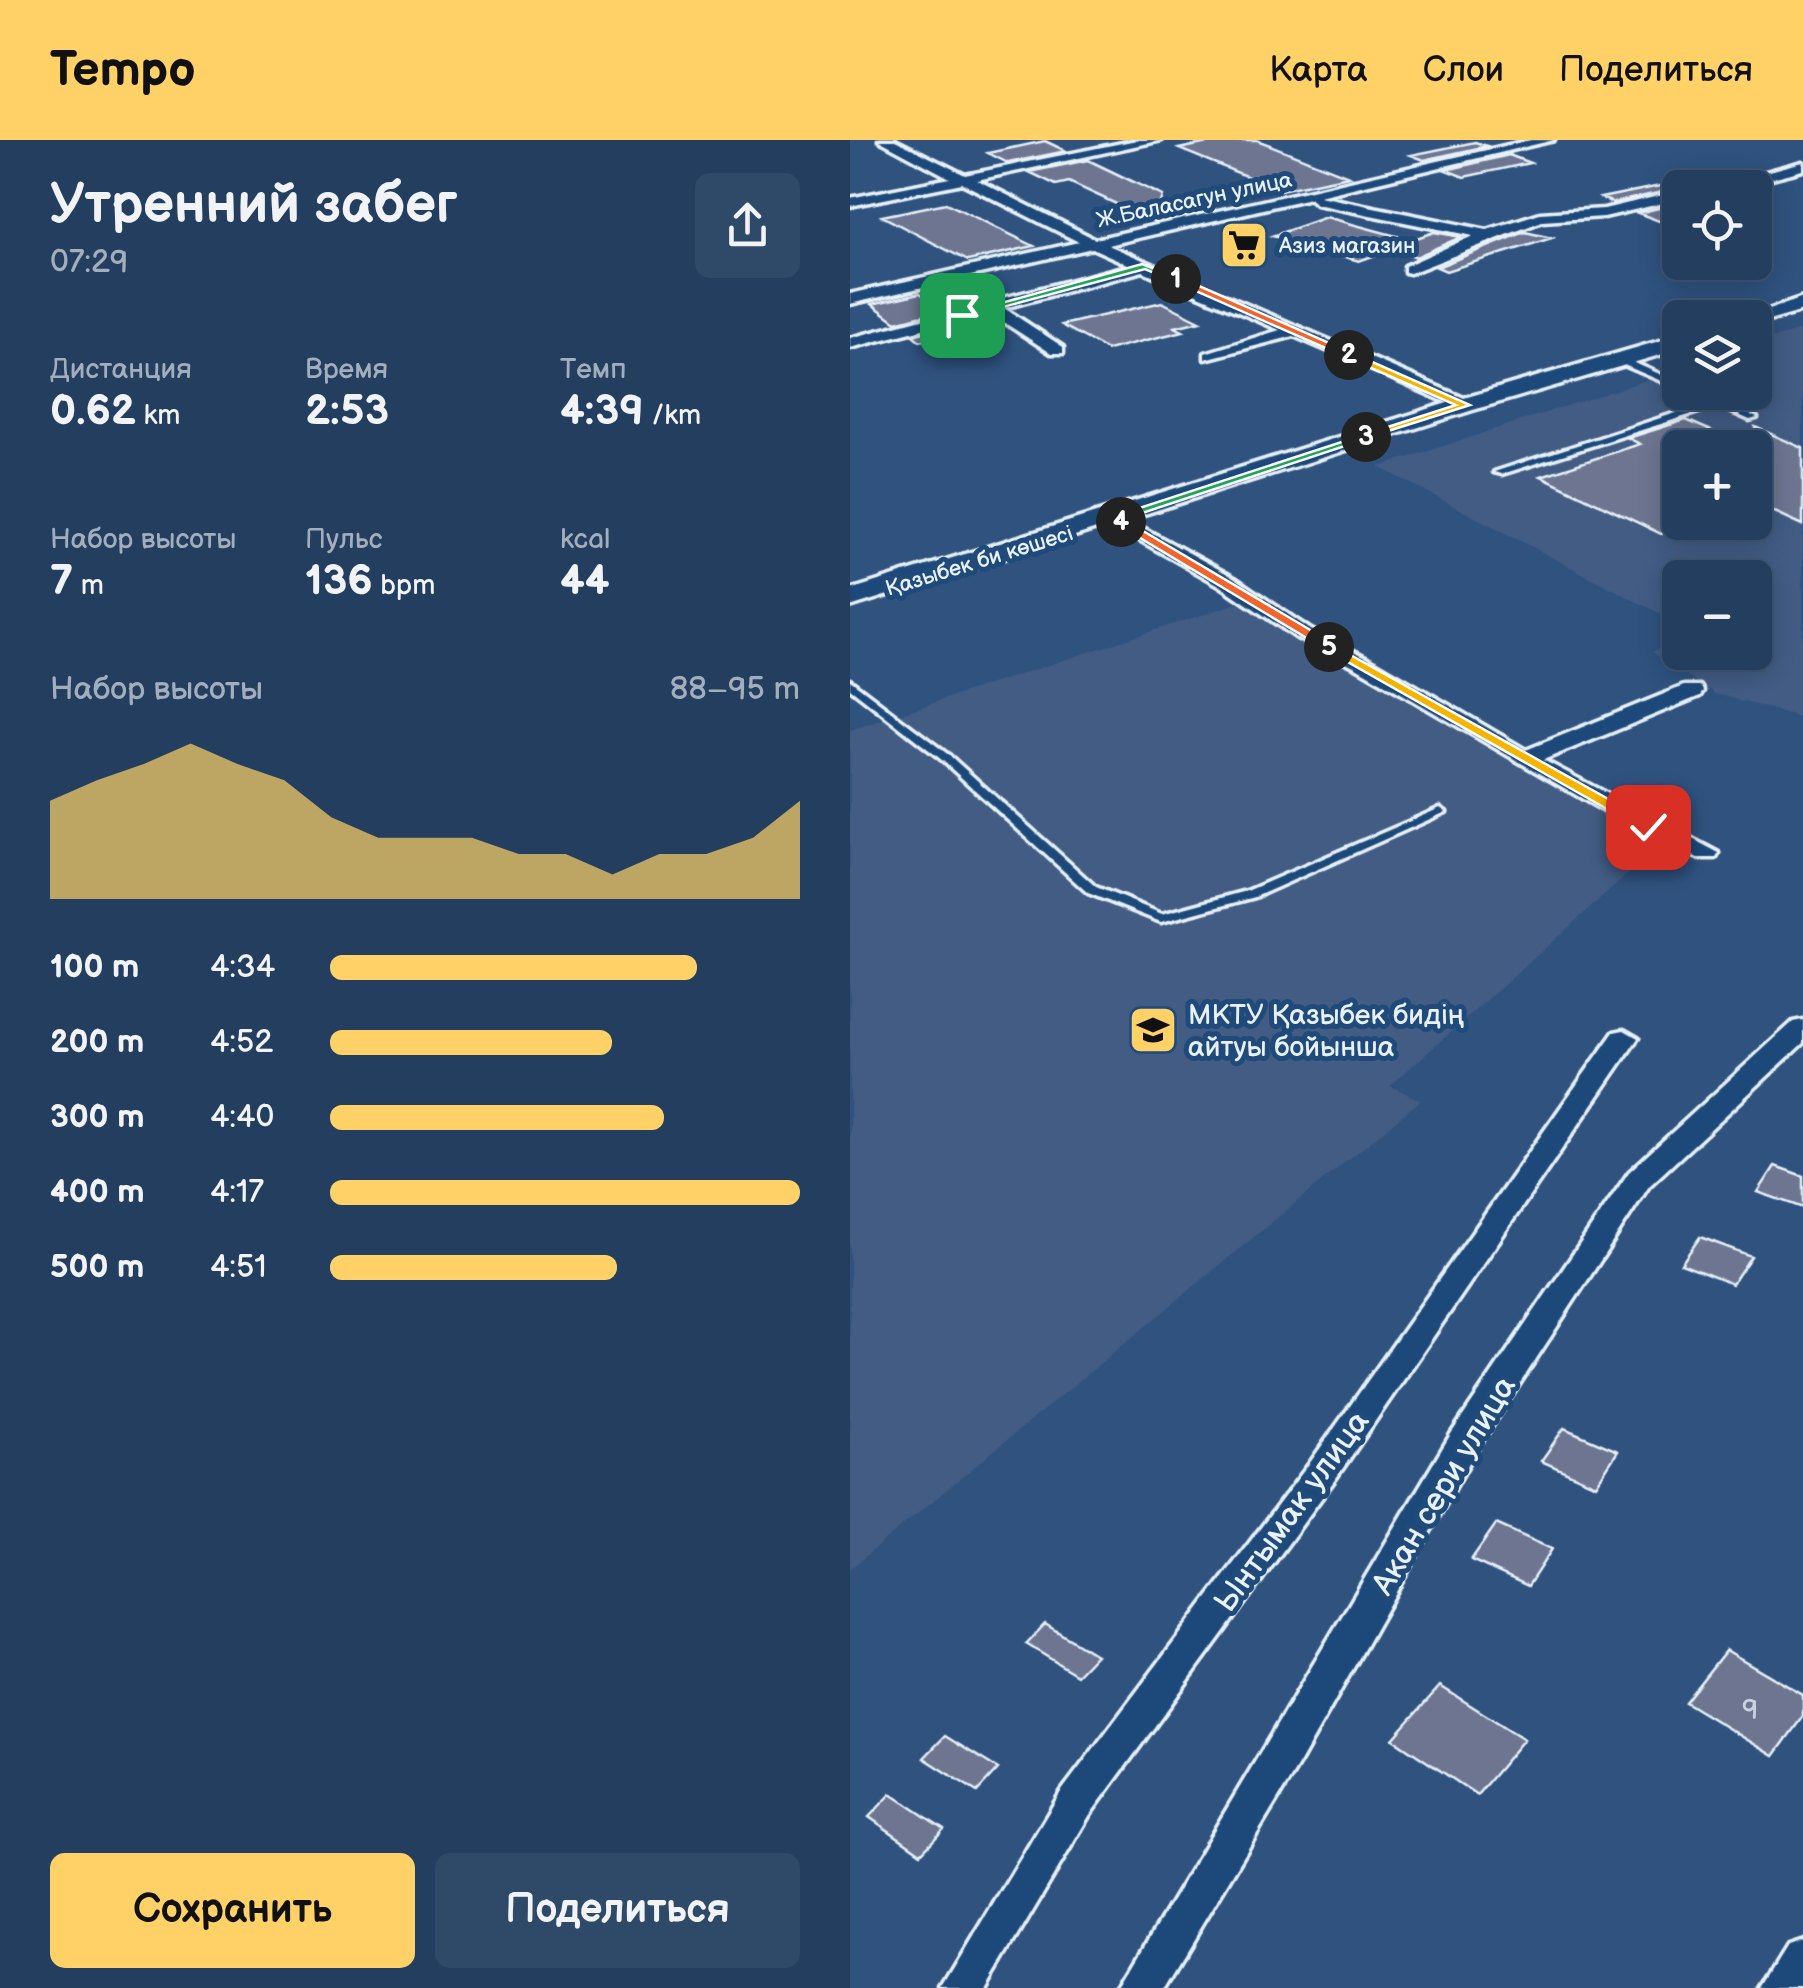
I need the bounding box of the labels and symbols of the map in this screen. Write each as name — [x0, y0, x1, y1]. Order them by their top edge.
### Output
street label: Ж.Баласагун улица — [1094, 167, 1295, 234]
supermarket icon: Азиз магазин — [1218, 219, 1270, 271]
place label: Азиз магазин — [1278, 233, 1416, 260]
pin: 1 — [1151, 254, 1201, 304]
pin — [920, 273, 1005, 358]
pin: 2 — [1324, 330, 1374, 380]
pin: 3 — [1341, 412, 1391, 462]
pin: 4 — [1096, 497, 1146, 547]
street label: Қазыбек би көшесі — [882, 520, 1076, 603]
pin: 5 — [1304, 622, 1354, 672]
pin — [1606, 785, 1691, 870]
place label: МКТУ Қазыбек бидің айтуы бойынша — [1188, 999, 1464, 1064]
school or university icon: МКТУ Қазыбек бидің айтуы бойынша — [1127, 1004, 1179, 1056]
street label: Акан сери улица — [1363, 1369, 1525, 1603]
street label: Ынтымак улица — [1206, 1404, 1378, 1620]
house number: 9 — [1742, 1694, 1758, 1727]

